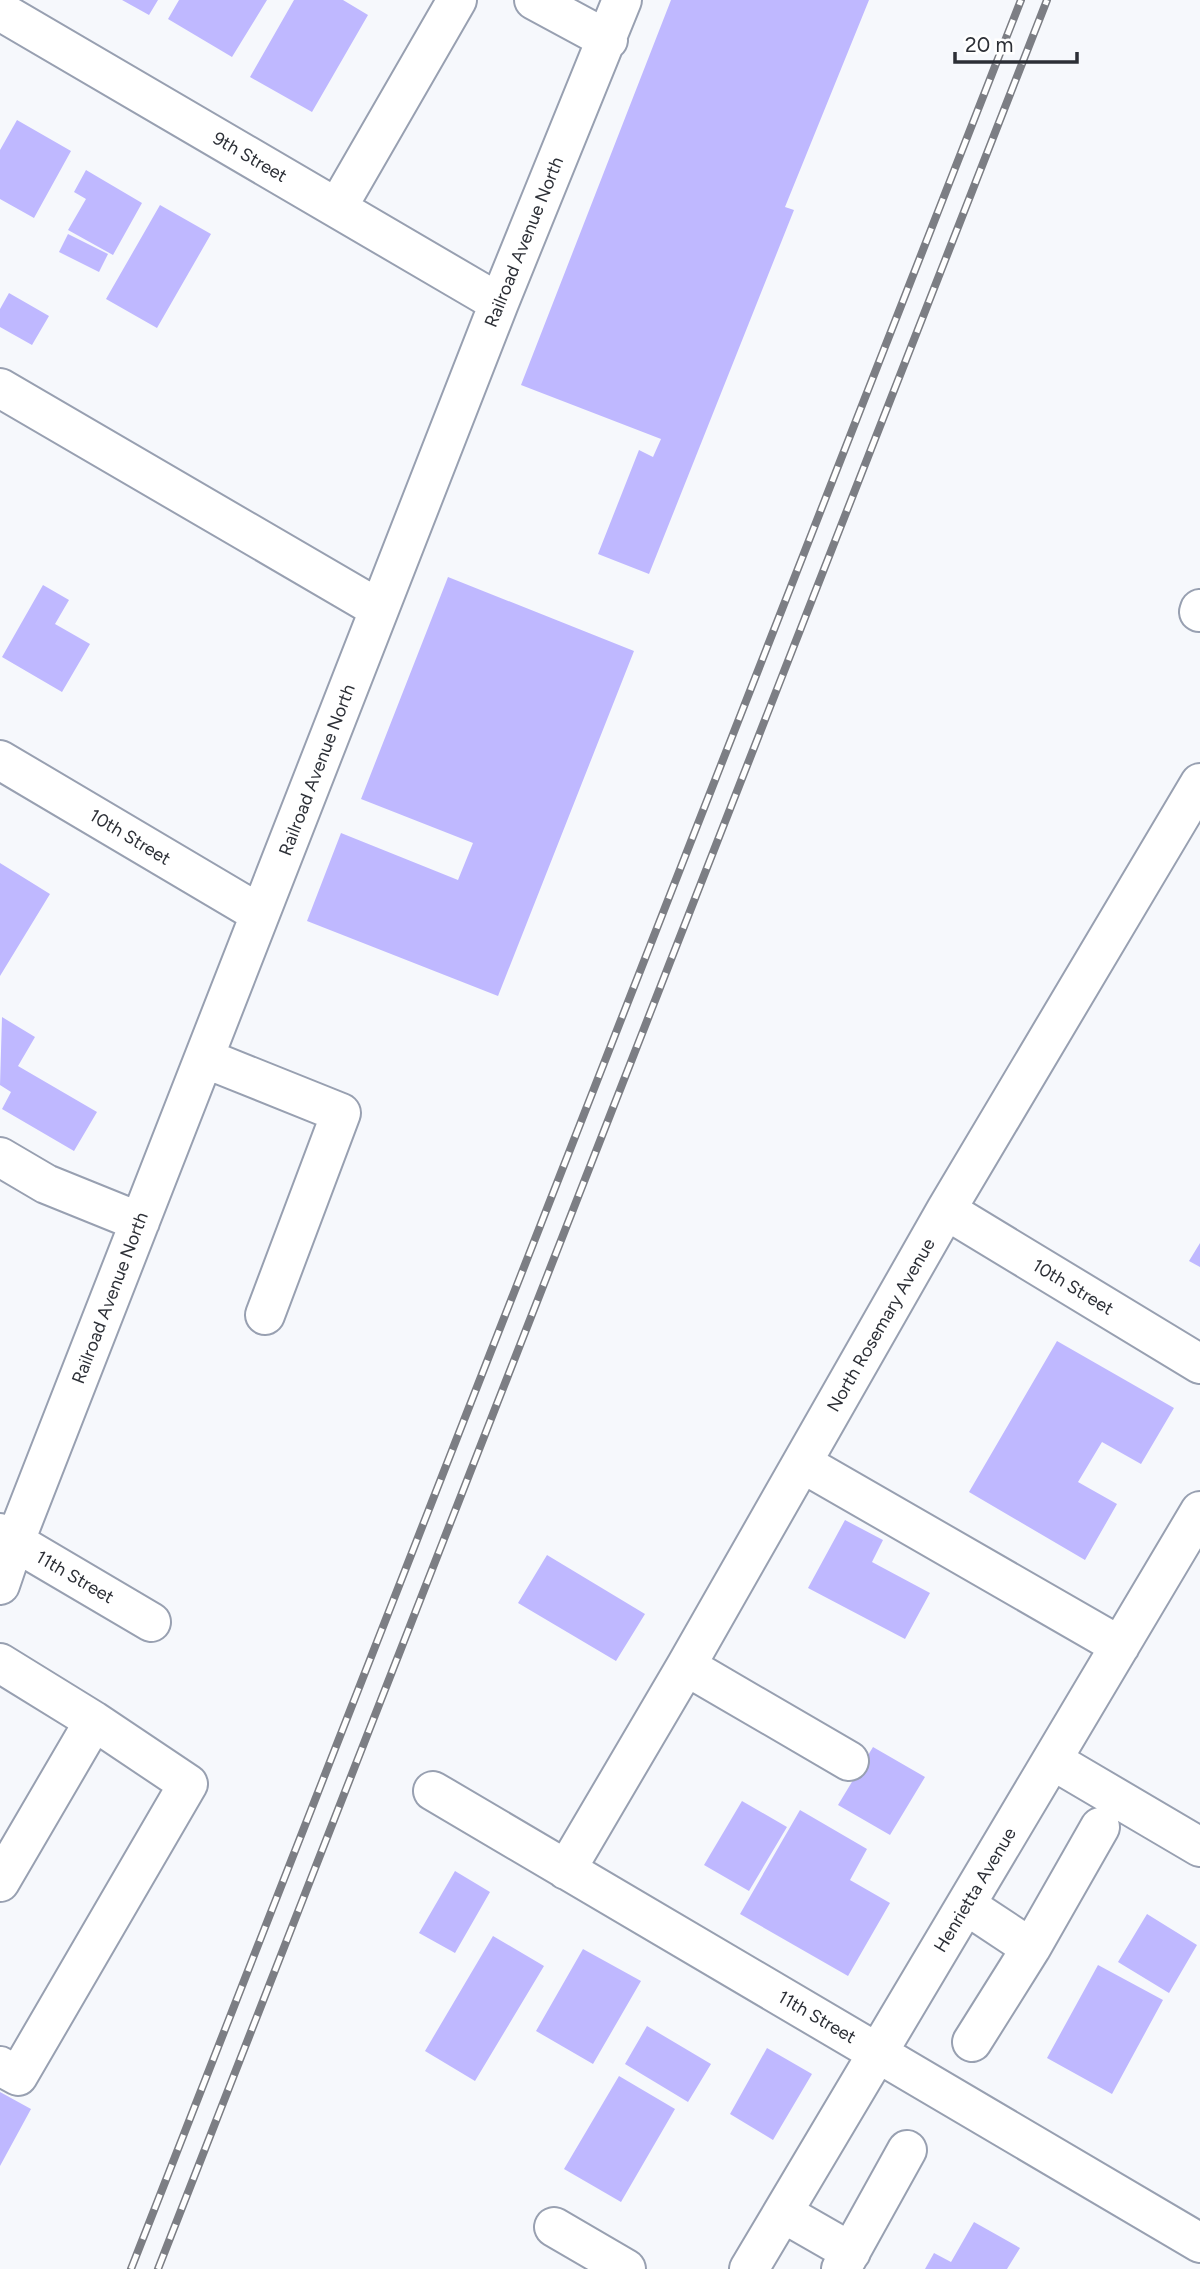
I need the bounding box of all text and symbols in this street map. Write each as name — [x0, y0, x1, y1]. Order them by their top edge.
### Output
scale bar — [955, 21, 1078, 65]
text: 20 m — [965, 32, 1013, 57]
street label: 9th Street — [209, 127, 291, 187]
street label: Railroad Avenue North — [480, 154, 568, 330]
street label: Railroad Avenue North — [274, 681, 360, 859]
street label: 10th Street — [85, 804, 175, 870]
street label: Railroad Avenue North — [67, 1209, 153, 1387]
street label: North Rosemary Avenue — [822, 1234, 940, 1416]
street label: 10th Street — [1028, 1254, 1118, 1320]
street label: 11th Street — [32, 1546, 118, 1608]
street label: Henrietta Avenue — [929, 1824, 1021, 1956]
street label: 11th Street — [774, 1986, 860, 2048]

